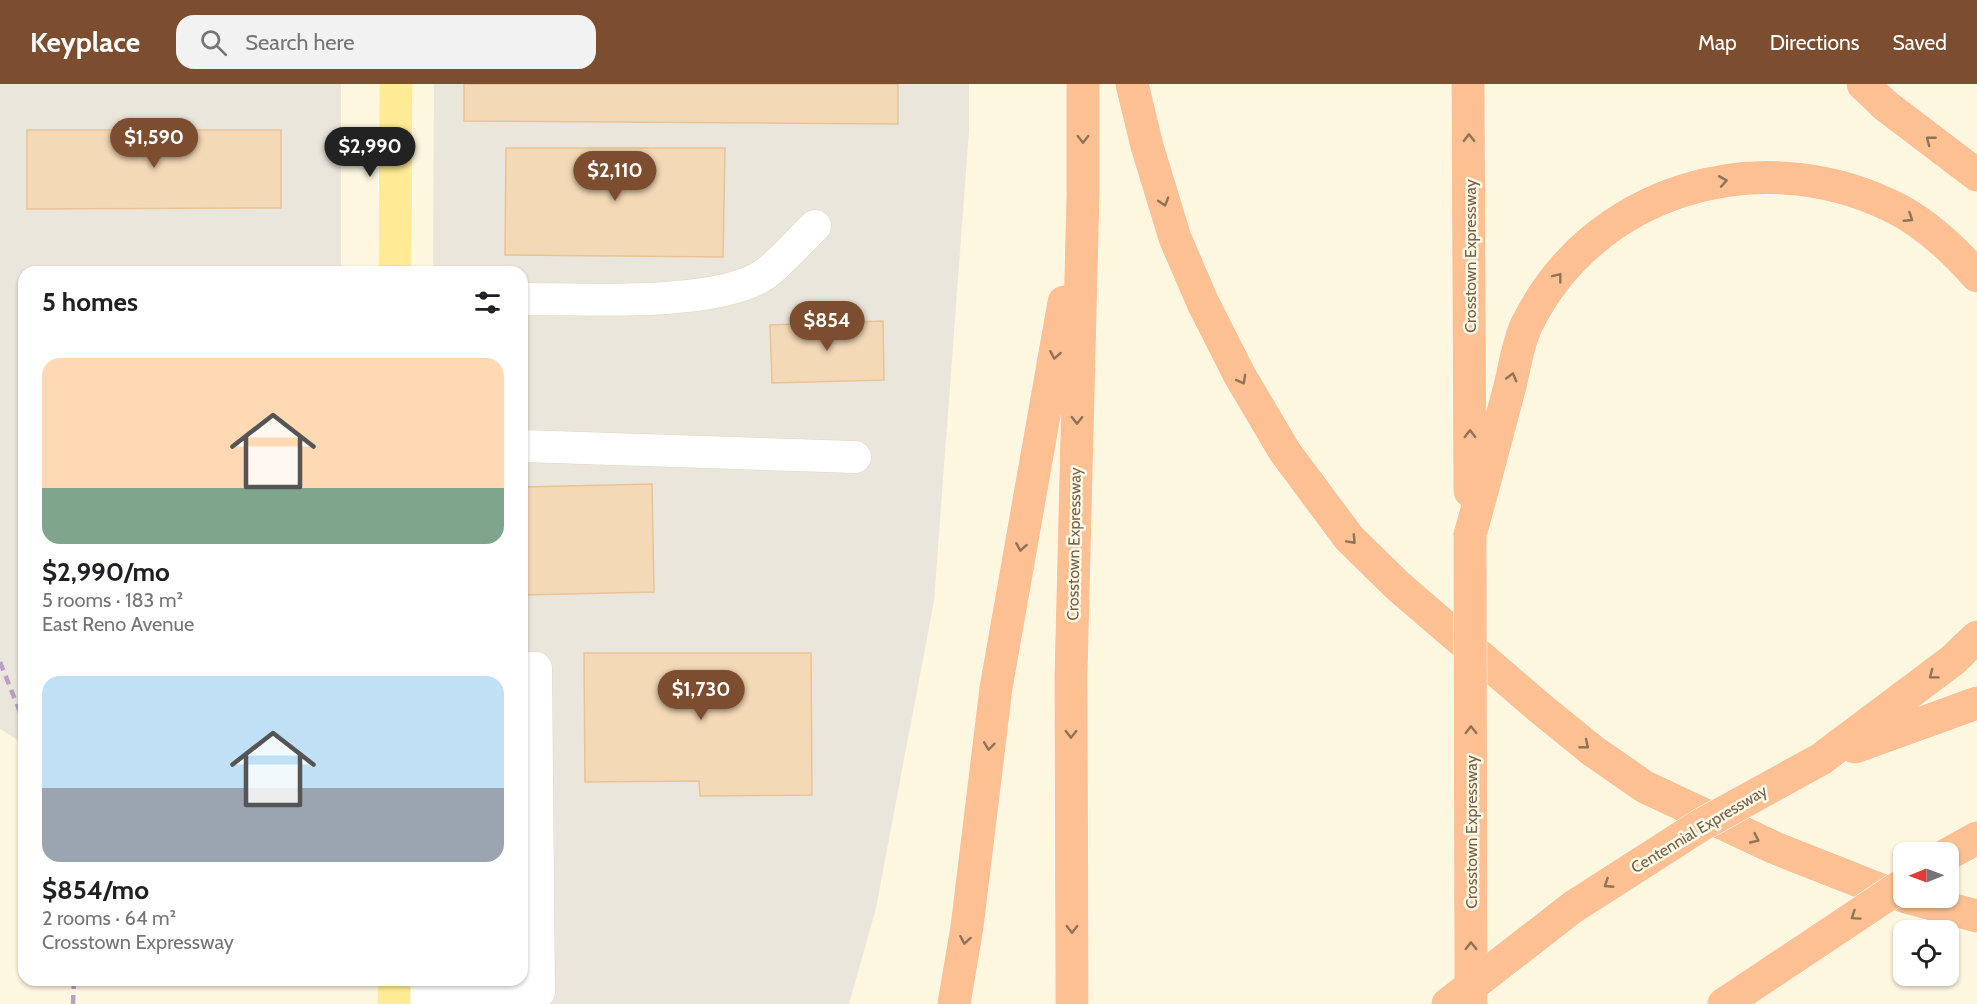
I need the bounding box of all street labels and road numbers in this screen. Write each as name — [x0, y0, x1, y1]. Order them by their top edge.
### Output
street label: Crosstown Expressway — [1461, 179, 1480, 333]
street label: Crosstown Expressway — [1063, 467, 1085, 621]
street label: Crosstown Expressway — [1462, 755, 1481, 909]
street label: Centennial Expressway — [1628, 781, 1770, 877]

